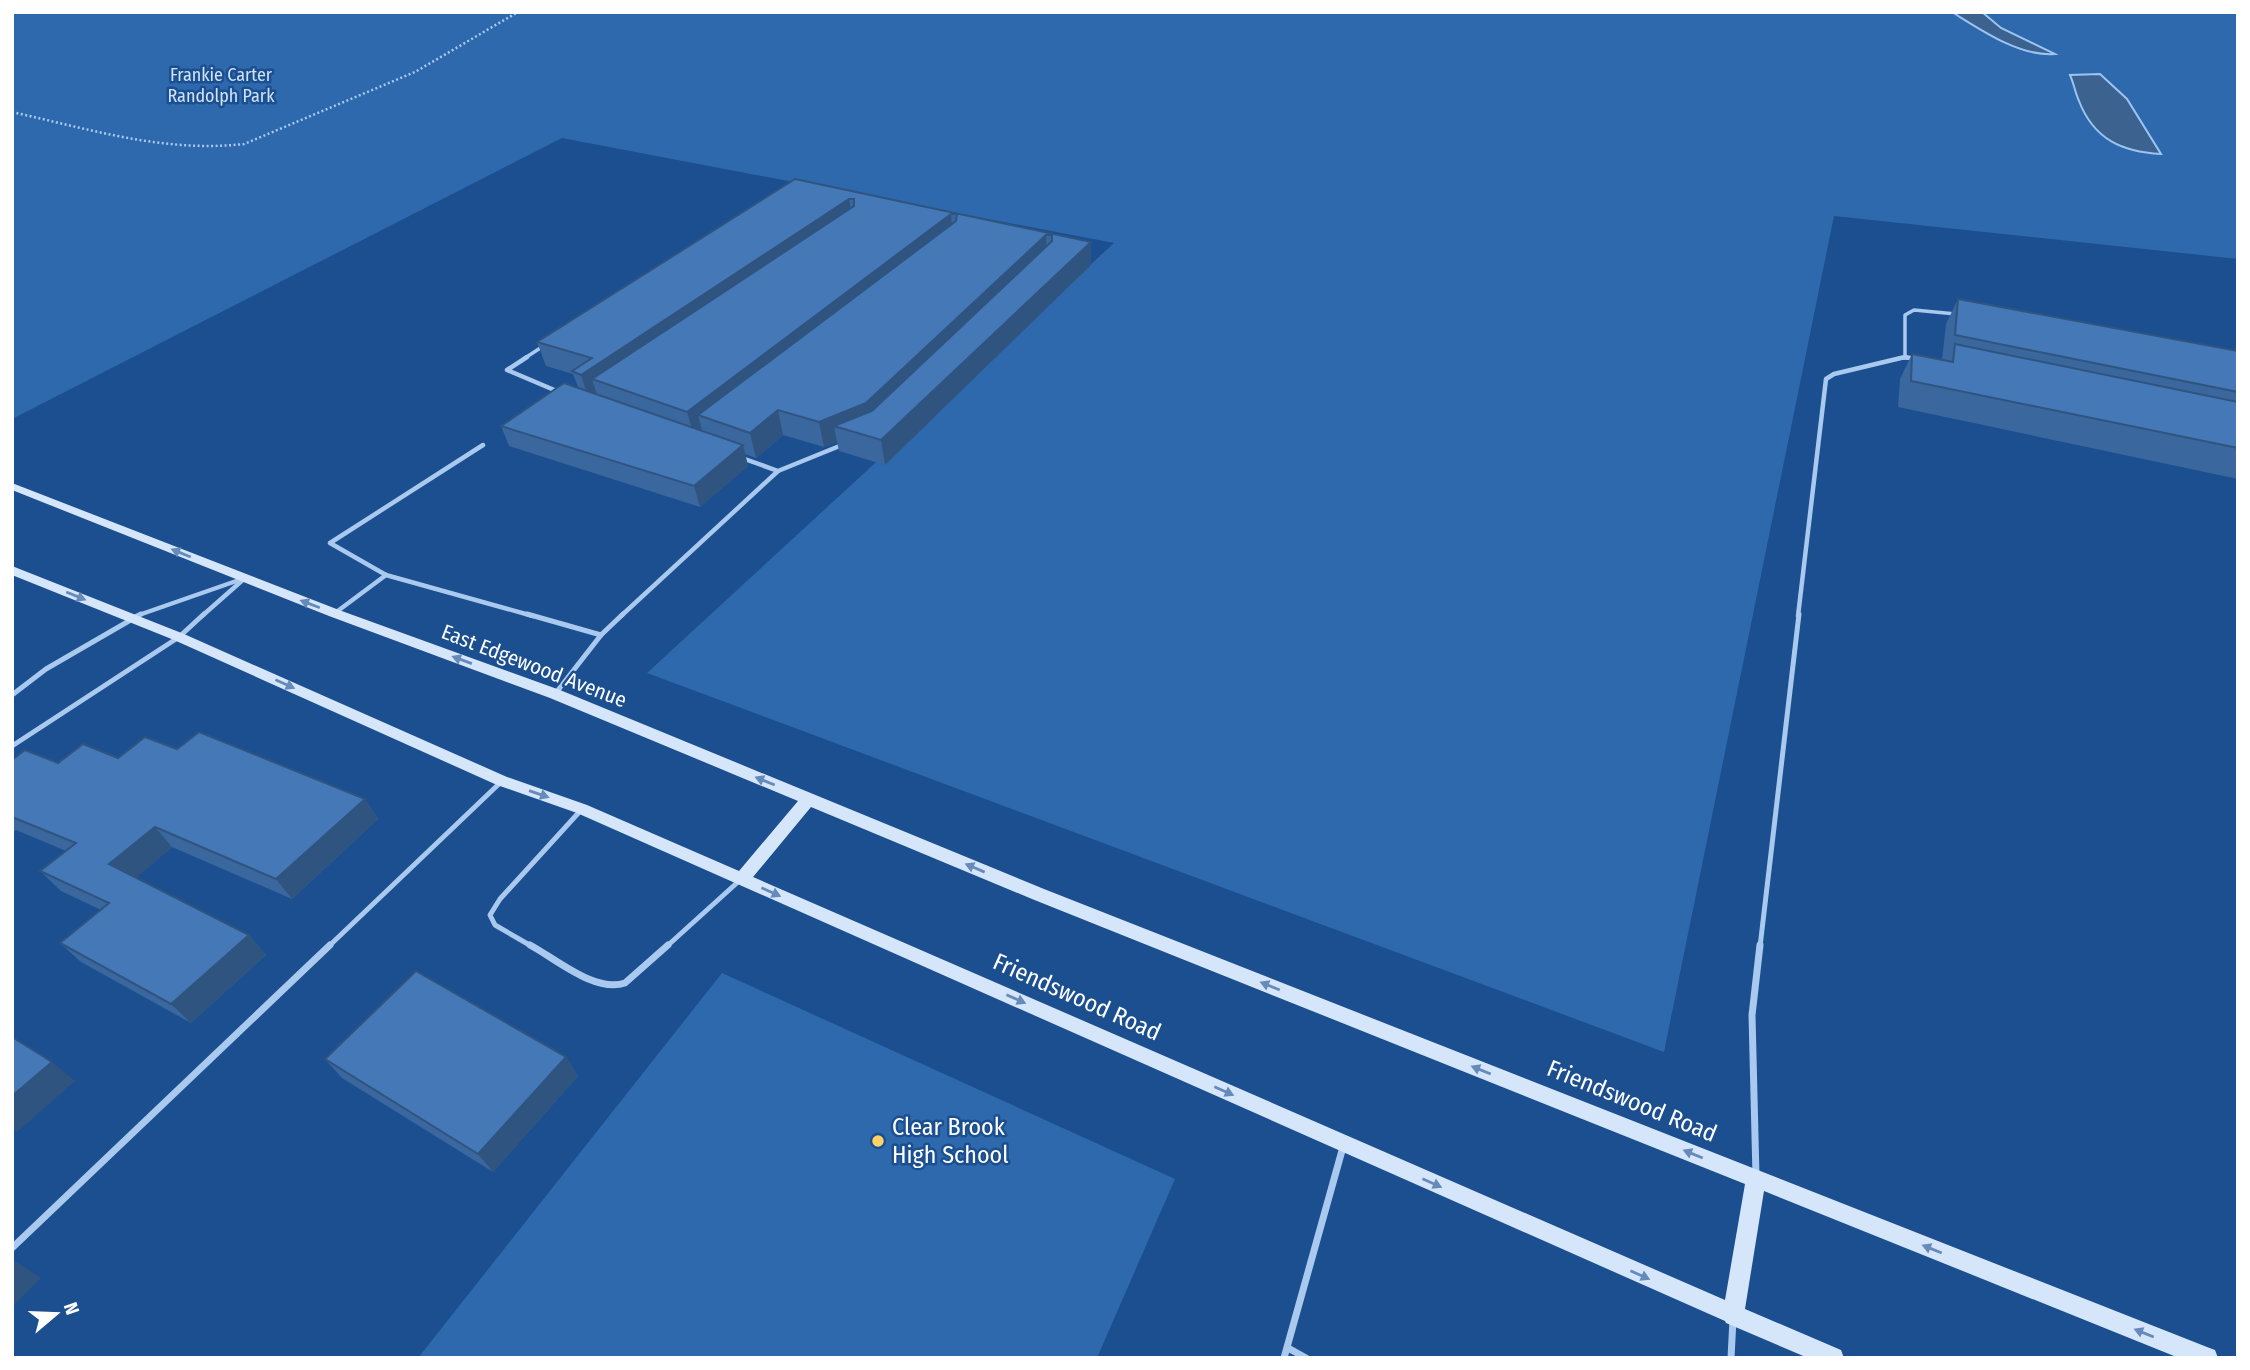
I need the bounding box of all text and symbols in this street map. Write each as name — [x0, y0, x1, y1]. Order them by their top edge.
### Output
park label: Frankie Carter Randolph Park — [167, 64, 275, 107]
one-way arrow — [170, 547, 191, 558]
one-way arrow — [65, 590, 86, 601]
one-way arrow — [299, 598, 320, 609]
street label: East Edgewood Avenue — [438, 619, 630, 713]
one-way arrow — [452, 655, 473, 666]
one-way arrow — [275, 678, 295, 690]
one-way arrow — [754, 775, 775, 786]
one-way arrow — [528, 789, 549, 800]
one-way arrow — [965, 862, 985, 874]
one-way arrow — [761, 886, 781, 898]
street label: Friendswood Road — [989, 947, 1165, 1047]
one-way arrow — [1259, 981, 1280, 992]
one-way arrow — [1006, 993, 1026, 1005]
street label: Friendswood Road — [1543, 1054, 1721, 1148]
one-way arrow — [1471, 1064, 1492, 1075]
one-way arrow — [1214, 1085, 1234, 1097]
place label: Clear Brook High School — [892, 1113, 1009, 1169]
marker: Clear Brook High School — [870, 1133, 886, 1149]
one-way arrow — [1682, 1148, 1703, 1159]
one-way arrow — [1422, 1177, 1442, 1189]
one-way arrow — [1922, 1243, 1943, 1254]
one-way arrow — [1630, 1270, 1651, 1281]
north arrow — [21, 1279, 91, 1349]
text: N — [59, 1299, 84, 1318]
one-way arrow — [2133, 1327, 2154, 1338]

